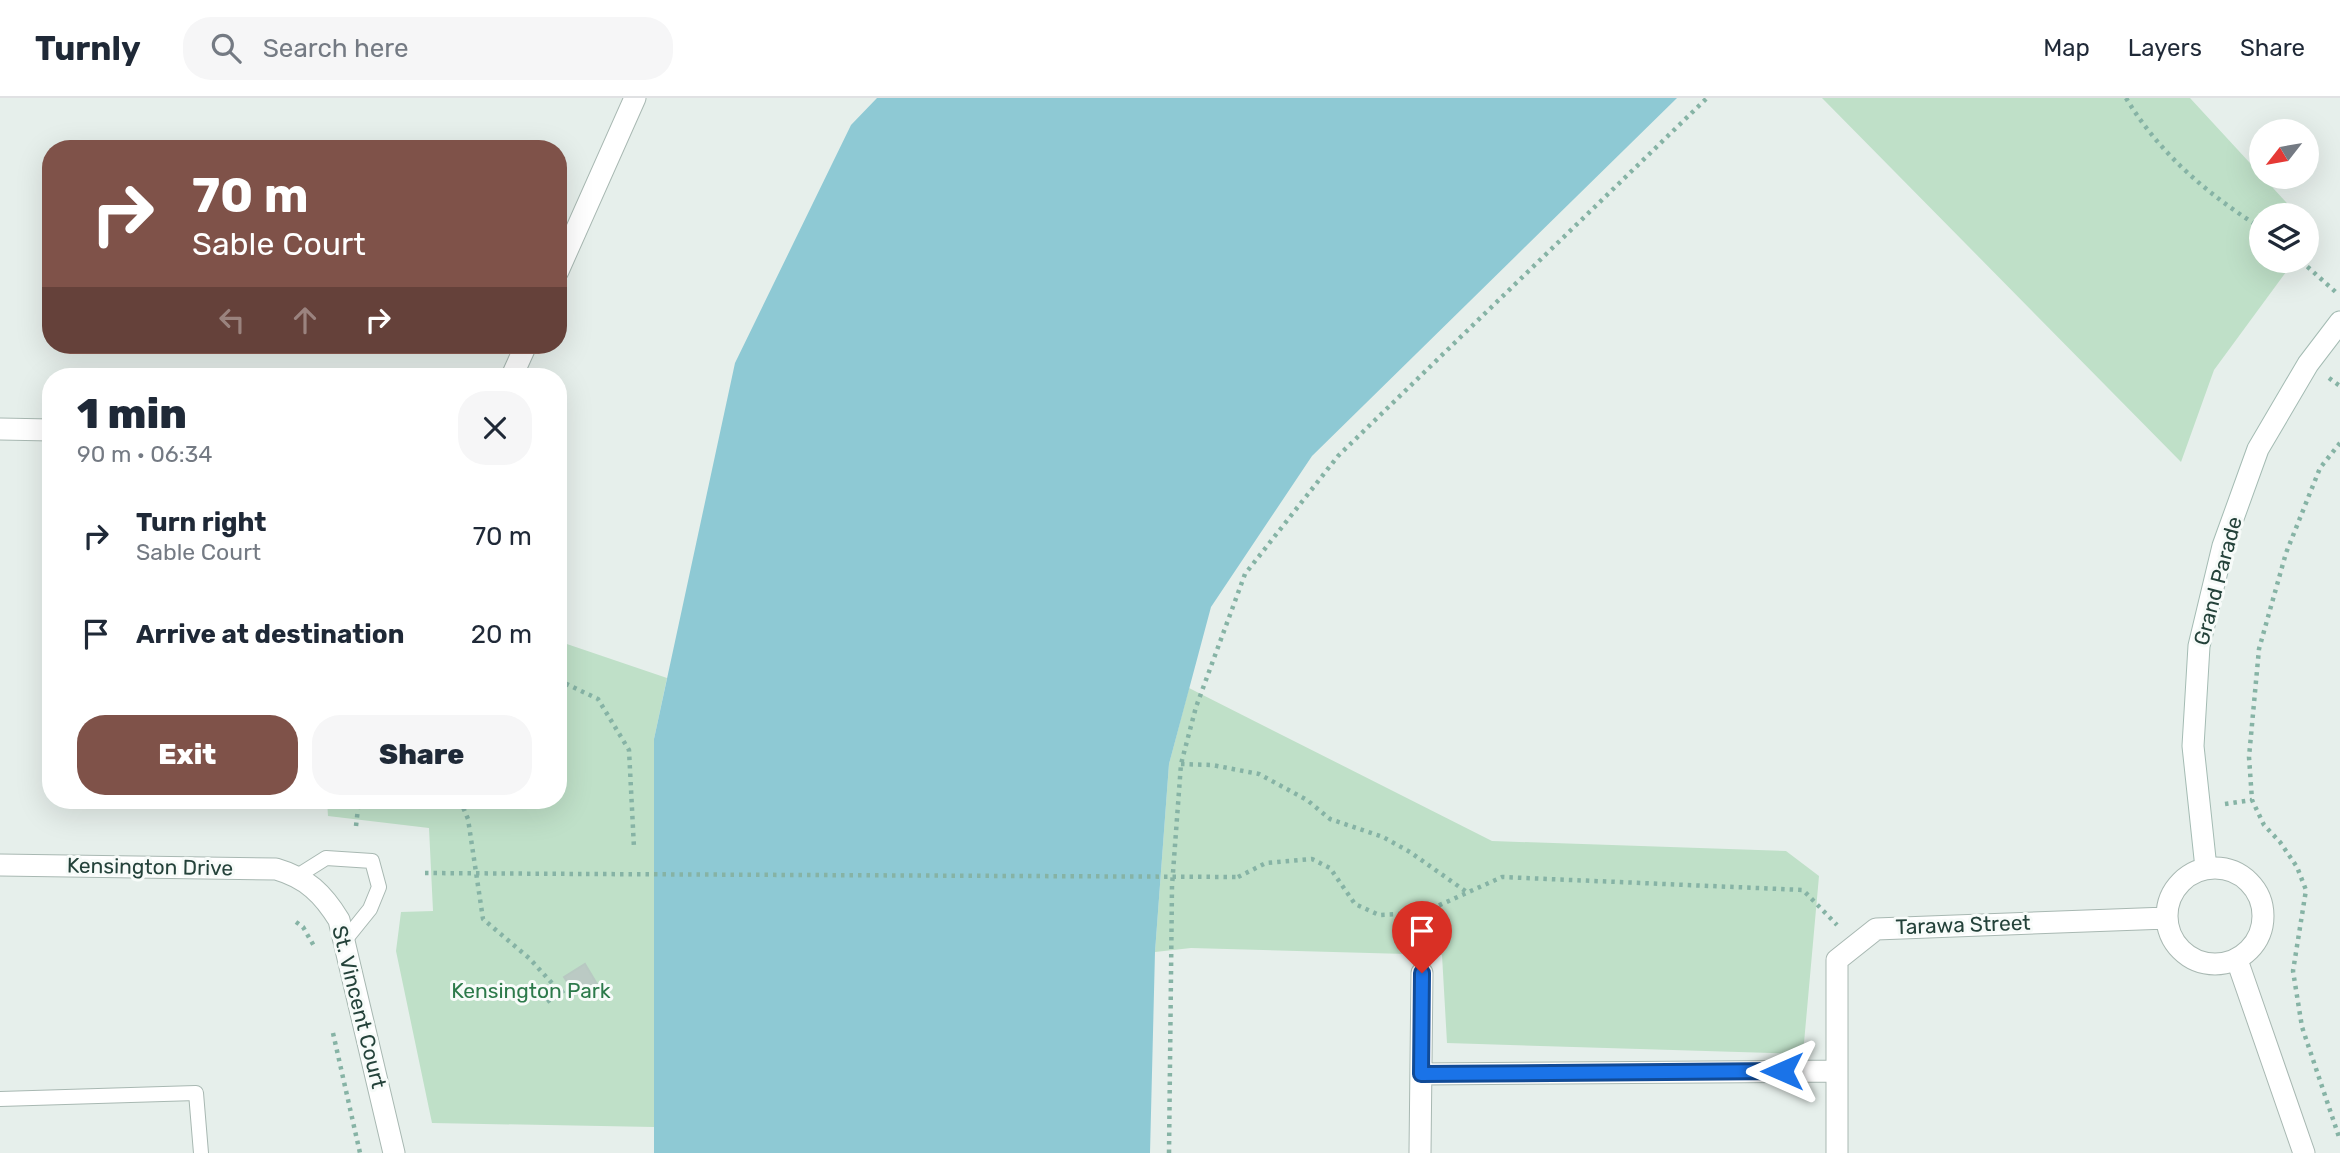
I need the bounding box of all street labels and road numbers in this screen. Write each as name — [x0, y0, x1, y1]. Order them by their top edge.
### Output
street label: Grand Parade — [2188, 514, 2247, 648]
street label: Kensington Drive — [67, 853, 233, 880]
street label: Tarawa Street — [1895, 910, 2031, 939]
street label: St. Vincent Court — [327, 923, 392, 1091]

